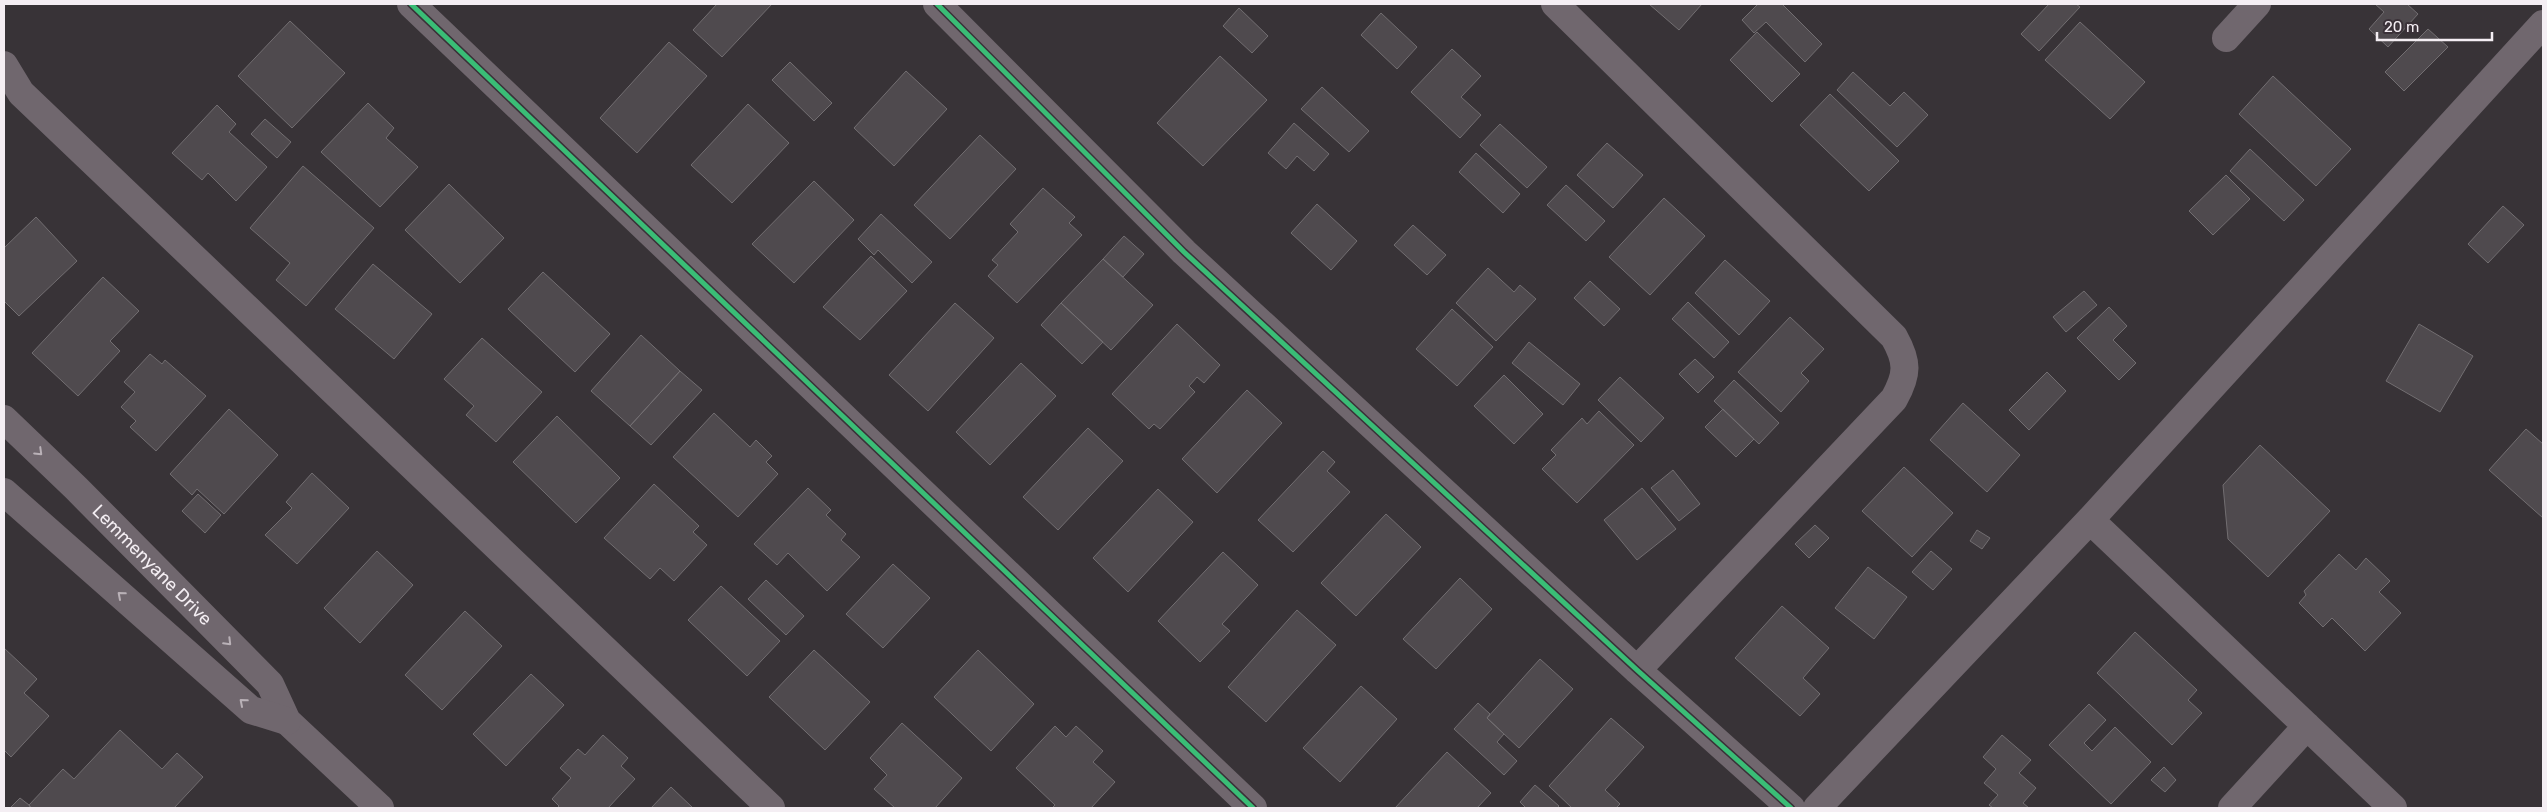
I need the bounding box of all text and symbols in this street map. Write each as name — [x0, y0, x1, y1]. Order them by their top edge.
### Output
scale bar — [2377, 10, 2492, 42]
text: 20 m — [2384, 18, 2419, 36]
one-way arrow — [33, 447, 42, 456]
street label: Lemmenyane Drive — [88, 500, 217, 630]
one-way arrow — [117, 592, 126, 601]
one-way arrow — [222, 636, 231, 645]
one-way arrow — [239, 699, 248, 708]

